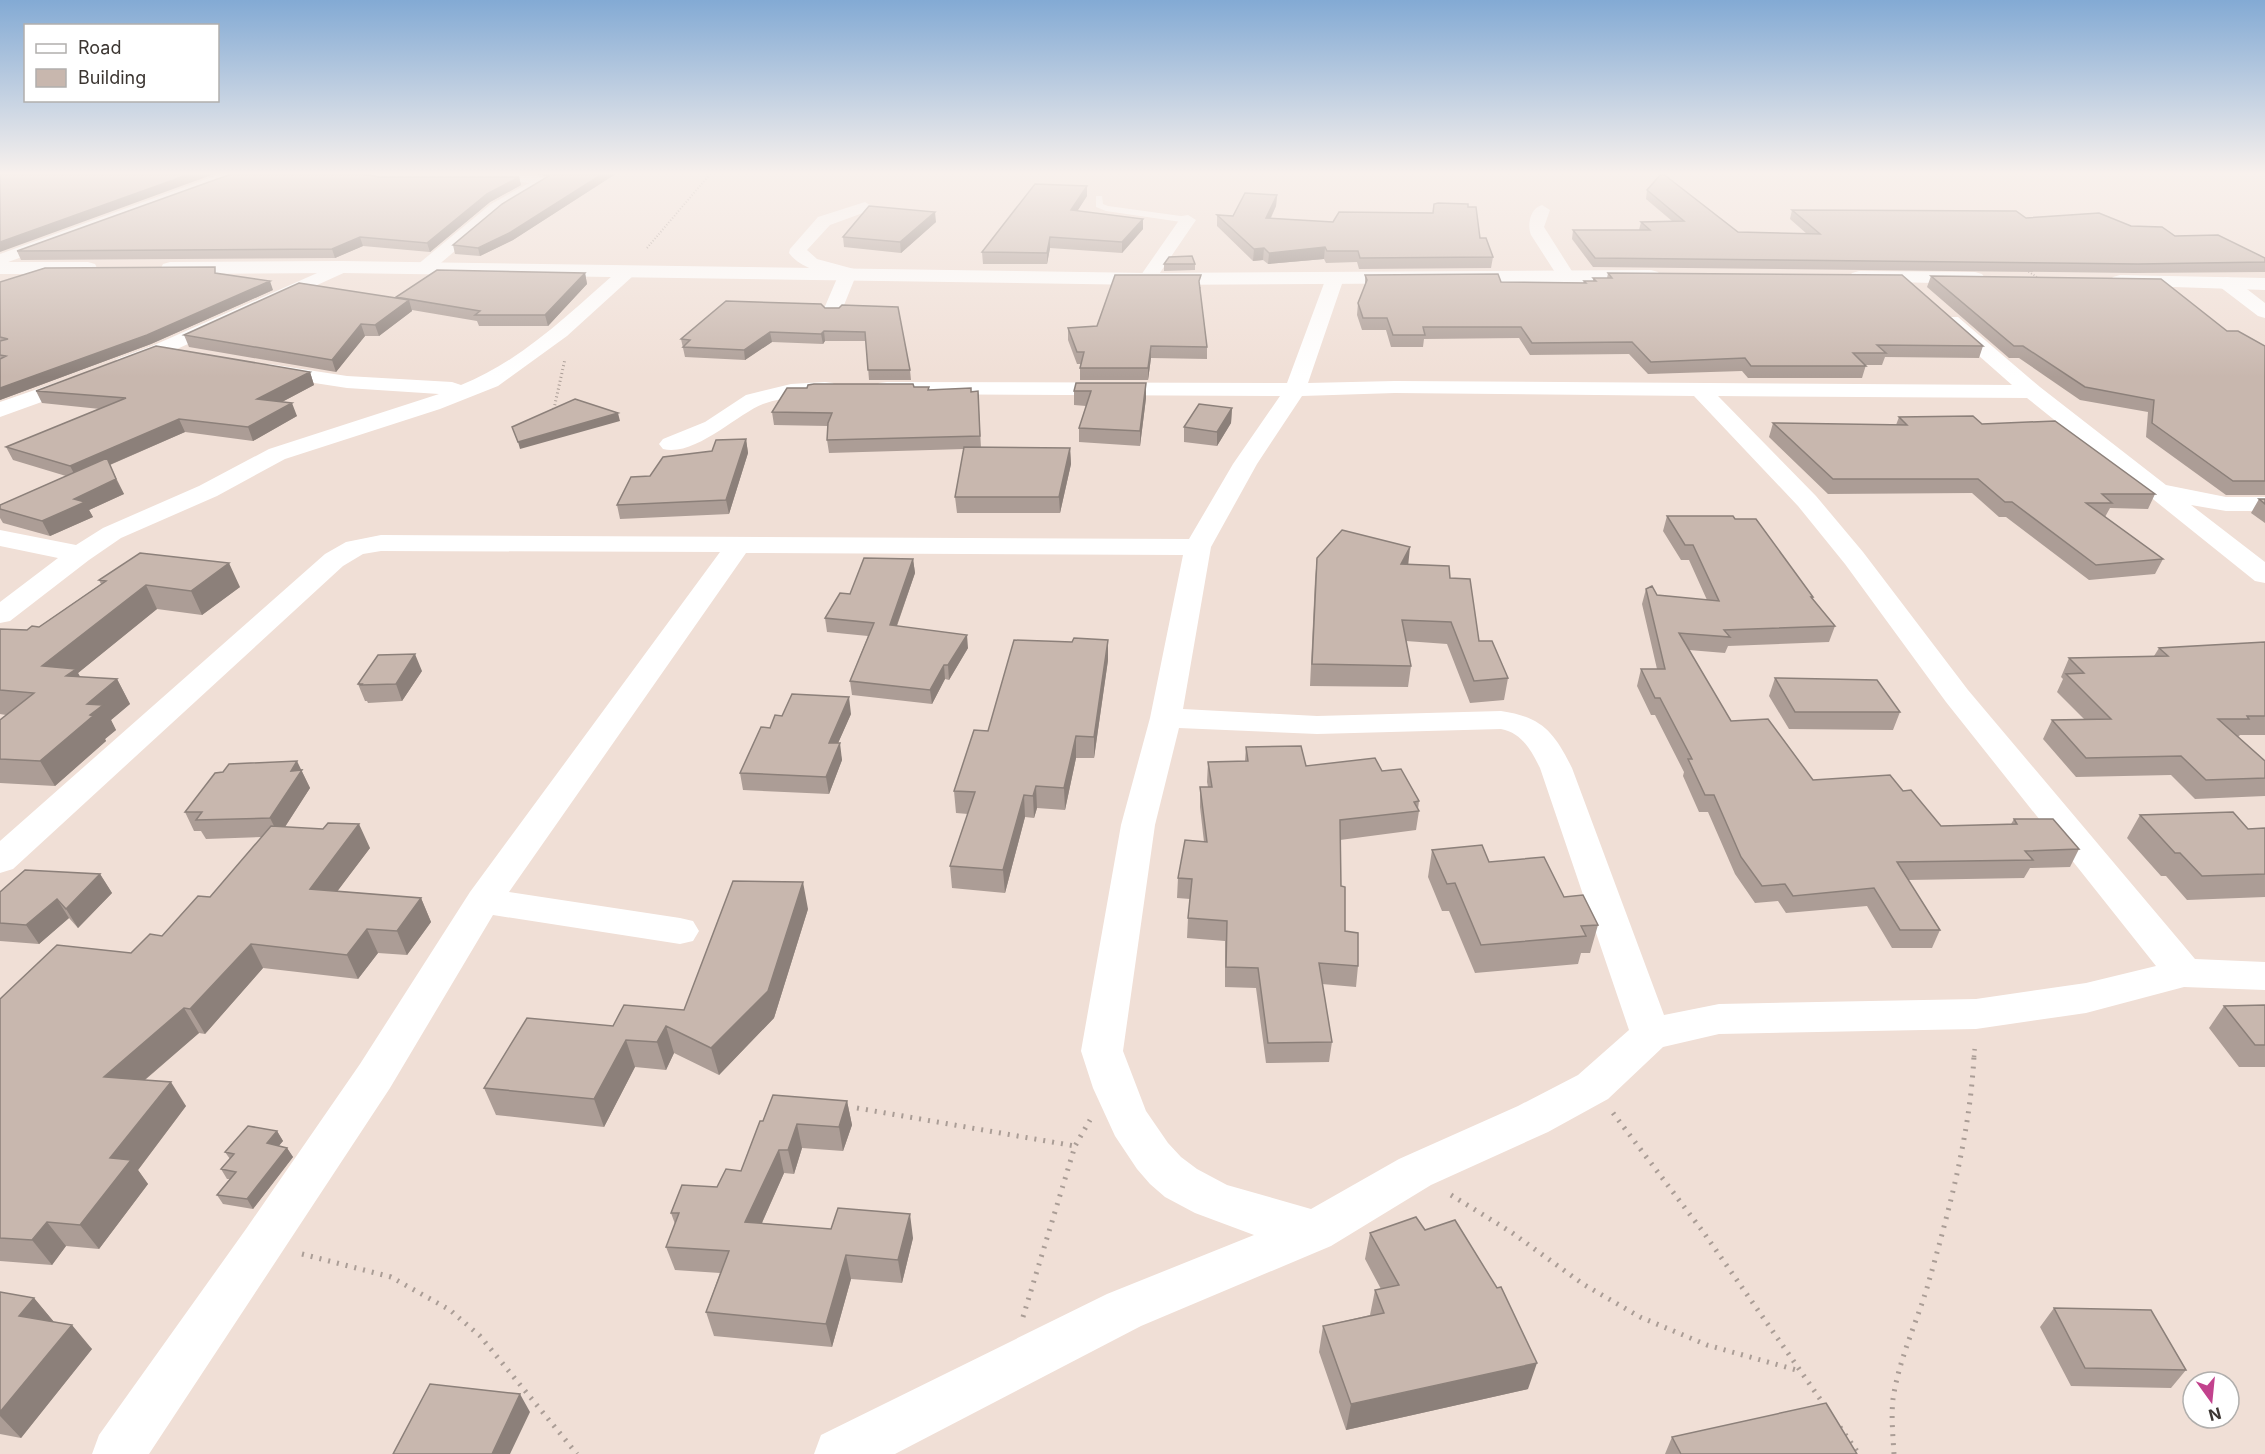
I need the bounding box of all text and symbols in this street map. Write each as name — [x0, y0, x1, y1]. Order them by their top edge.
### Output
legend — [24, 24, 219, 102]
text: Road — [78, 37, 121, 58]
text: Building — [78, 67, 146, 88]
north arrow — [2181, 1370, 2241, 1430]
text: N — [2206, 1403, 2223, 1426]

